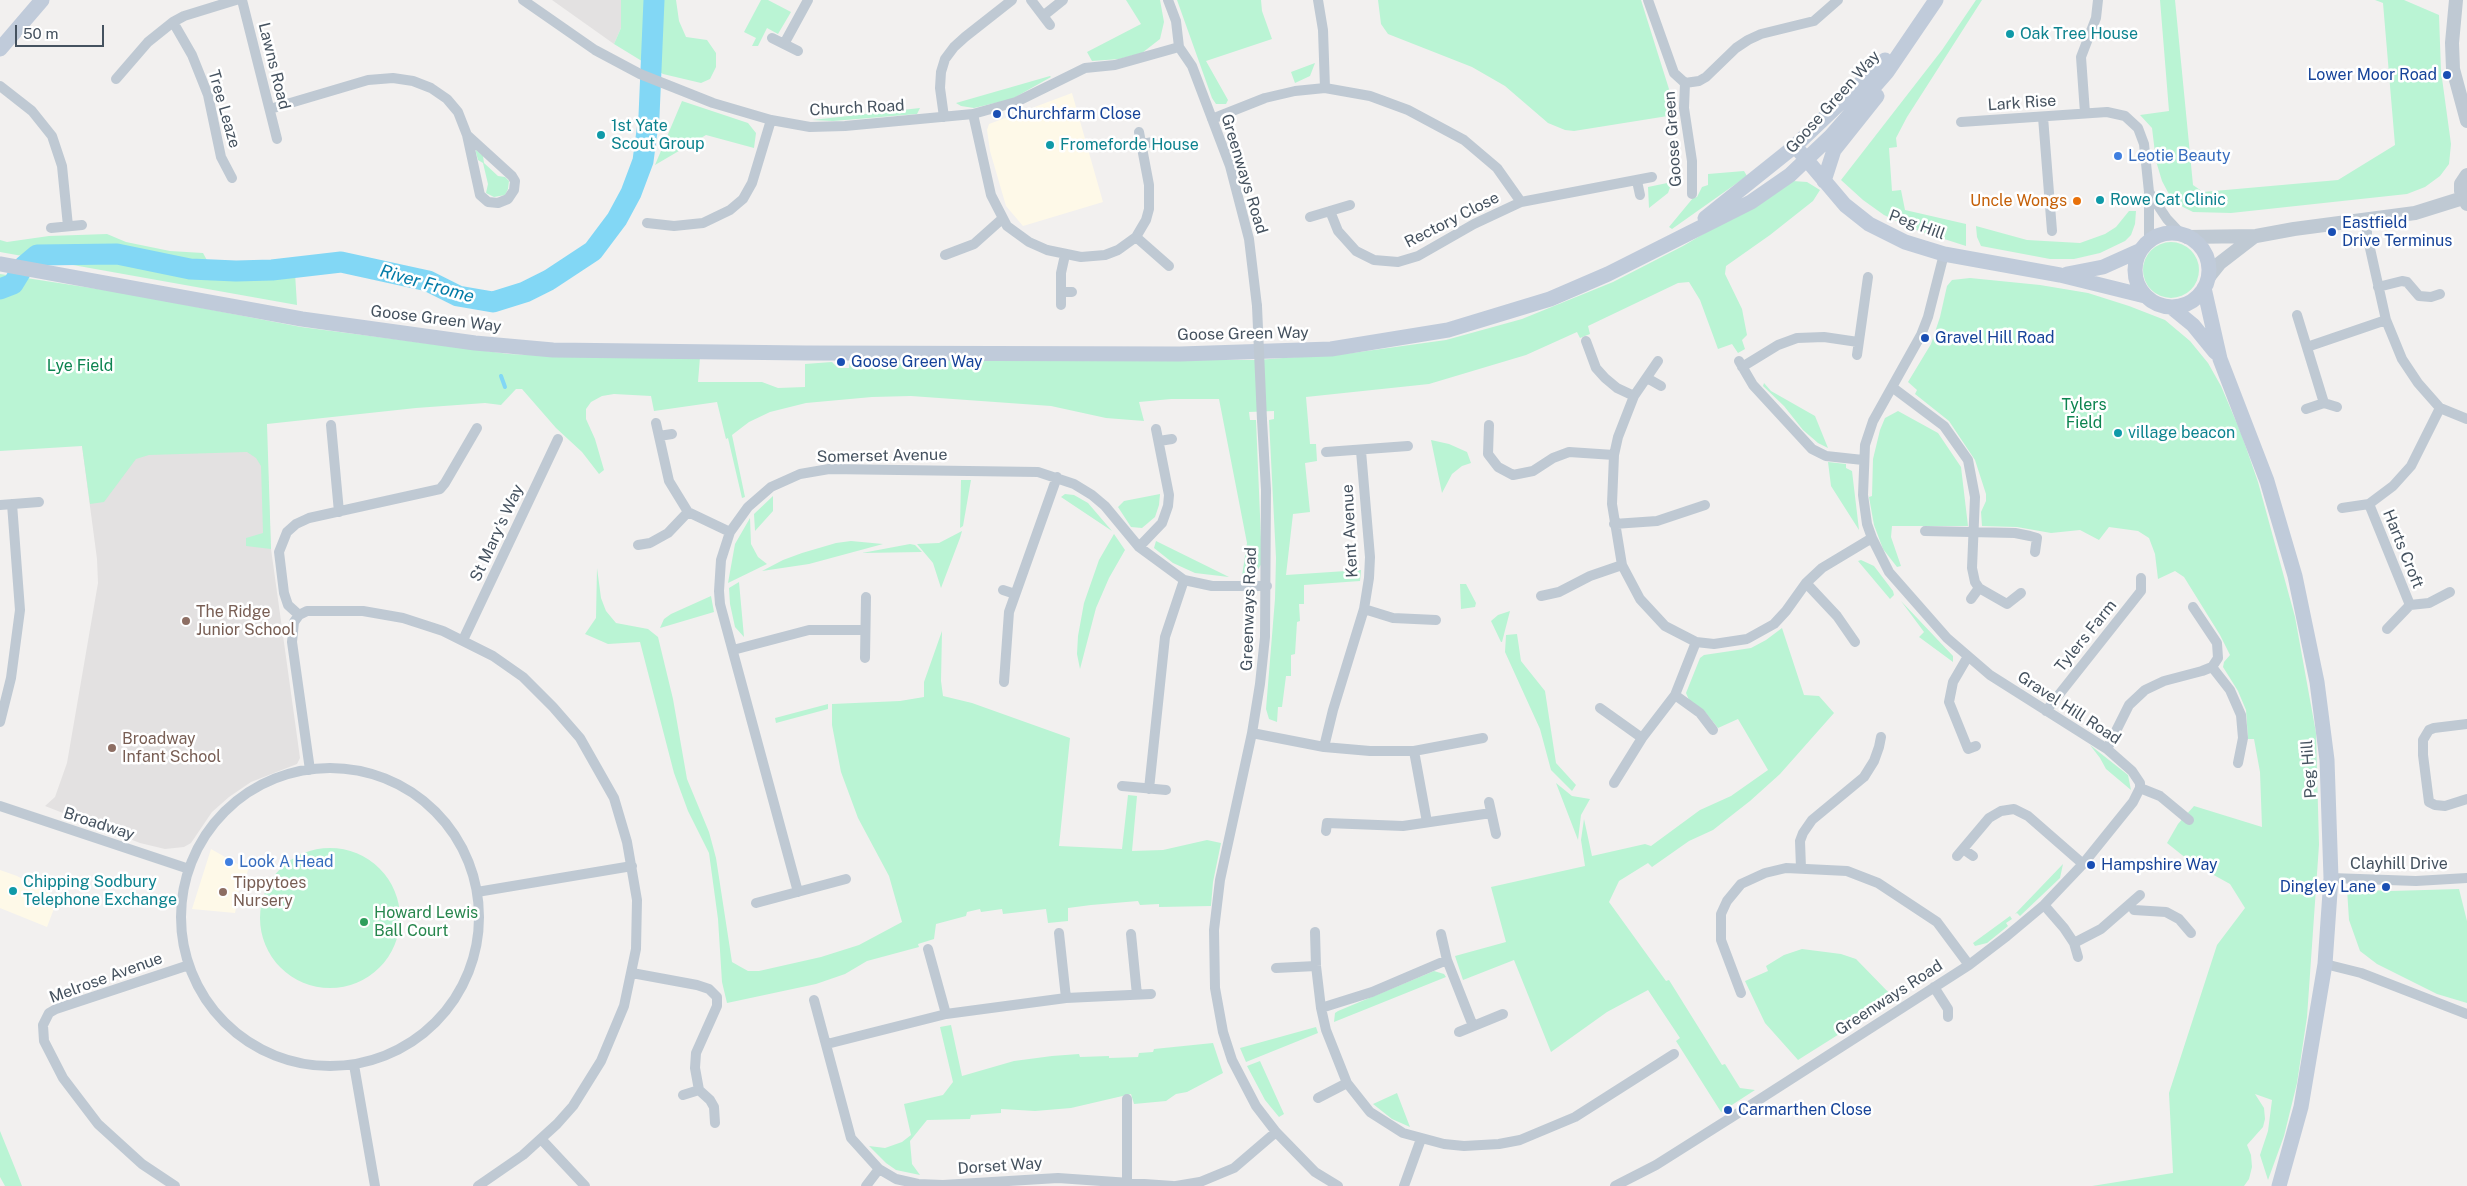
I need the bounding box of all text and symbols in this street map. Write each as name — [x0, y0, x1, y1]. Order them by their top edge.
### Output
scale bar — [18, 15, 106, 47]
street label: Lawns Road — [254, 20, 294, 112]
place label: Oak Tree House — [2020, 24, 2138, 44]
text: 50 m — [23, 25, 58, 42]
marker: Oak Tree House — [2004, 28, 2016, 40]
street label: Goose Green Way — [1782, 47, 1884, 157]
place label: Lower Moor Road — [2307, 65, 2437, 85]
street label: Tree Leaze — [204, 68, 244, 150]
marker: Lower Moor Road — [2441, 69, 2453, 81]
street label: Goose Green — [1660, 90, 1686, 188]
street label: Lark Rise — [1987, 91, 2057, 115]
street label: Church Road — [809, 96, 905, 120]
place label: Churchfarm Close — [1007, 104, 1141, 124]
marker: Churchfarm Close — [991, 108, 1003, 120]
street label: Greenways Road — [1217, 112, 1271, 236]
place label: 1st Yate Scout Group — [611, 116, 705, 154]
marker: 1st Yate Scout Group — [595, 129, 607, 141]
place label: Fromeforde House — [1060, 135, 1199, 155]
marker: Fromeforde House — [1044, 139, 1056, 151]
place label: Leotie Beauty — [2128, 146, 2230, 166]
marker: Leotie Beauty — [2112, 150, 2124, 162]
street label: Rectory Close — [1402, 188, 1502, 252]
place label: Rowe Cat Clinic — [2110, 190, 2226, 210]
place label: Uncle Wongs — [1970, 191, 2067, 211]
marker: Rowe Cat Clinic — [2094, 194, 2106, 206]
marker: Uncle Wongs — [2071, 195, 2083, 207]
street label: Peg Hill — [1886, 206, 1948, 244]
place label: Eastfield Drive Terminus — [2342, 213, 2452, 251]
marker: Eastfield Drive Terminus — [2326, 226, 2338, 238]
water label: River Frome — [377, 260, 477, 308]
street label: Goose Green Way — [370, 301, 502, 337]
street label: Goose Green Way — [1177, 323, 1309, 345]
place label: Gravel Hill Road — [1935, 328, 2055, 348]
marker: Gravel Hill Road — [1919, 332, 1931, 344]
place label: Goose Green Way — [851, 352, 983, 372]
park label: Lye Field — [47, 356, 113, 376]
marker: Goose Green Way — [835, 356, 847, 368]
park label: Tylers Field — [2061, 395, 2107, 433]
place label: village beacon — [2128, 423, 2235, 443]
marker: village beacon — [2112, 427, 2124, 439]
street label: Somerset Avenue — [816, 445, 948, 467]
street label: St Mary's Way — [466, 481, 528, 585]
street label: Kent Avenue — [1338, 484, 1362, 578]
street label: Harts Croft — [2379, 507, 2427, 591]
street label: Greenways Road — [1237, 547, 1261, 671]
street label: Tylers Farm — [2051, 596, 2121, 676]
place label: The Ridge Junior School — [196, 602, 295, 640]
marker: The Ridge Junior School — [180, 615, 192, 627]
street label: Gravel Hill Road — [2014, 667, 2124, 749]
place label: Broadway Infant School — [122, 729, 221, 767]
street label: Peg Hill — [2297, 739, 2321, 799]
marker: Broadway Infant School — [106, 742, 118, 754]
street label: Broadway — [61, 803, 137, 845]
place label: Look A Head — [239, 852, 334, 872]
street label: Clayhill Drive — [2350, 854, 2448, 874]
place label: Hampshire Way — [2101, 855, 2218, 875]
marker: Look A Head — [223, 856, 235, 868]
marker: Hampshire Way — [2085, 859, 2097, 871]
place label: Chipping Sodbury Telephone Exchange — [23, 872, 177, 910]
place label: Tippytoes Nursery — [233, 873, 306, 911]
place label: Dingley Lane — [2280, 877, 2376, 897]
marker: Dingley Lane — [2380, 881, 2392, 893]
marker: Chipping Sodbury Telephone Exchange — [7, 885, 19, 897]
marker: Tippytoes Nursery — [217, 886, 229, 898]
place label: Howard Lewis Ball Court — [374, 903, 478, 941]
marker: Howard Lewis Ball Court — [358, 916, 370, 928]
street label: Melrose Avenue — [47, 949, 165, 1007]
street label: Greenways Road — [1832, 956, 1946, 1040]
place label: Carmarthen Close — [1738, 1100, 1872, 1120]
marker: Carmarthen Close — [1722, 1104, 1734, 1116]
street label: Dorset Way — [957, 1153, 1043, 1179]

